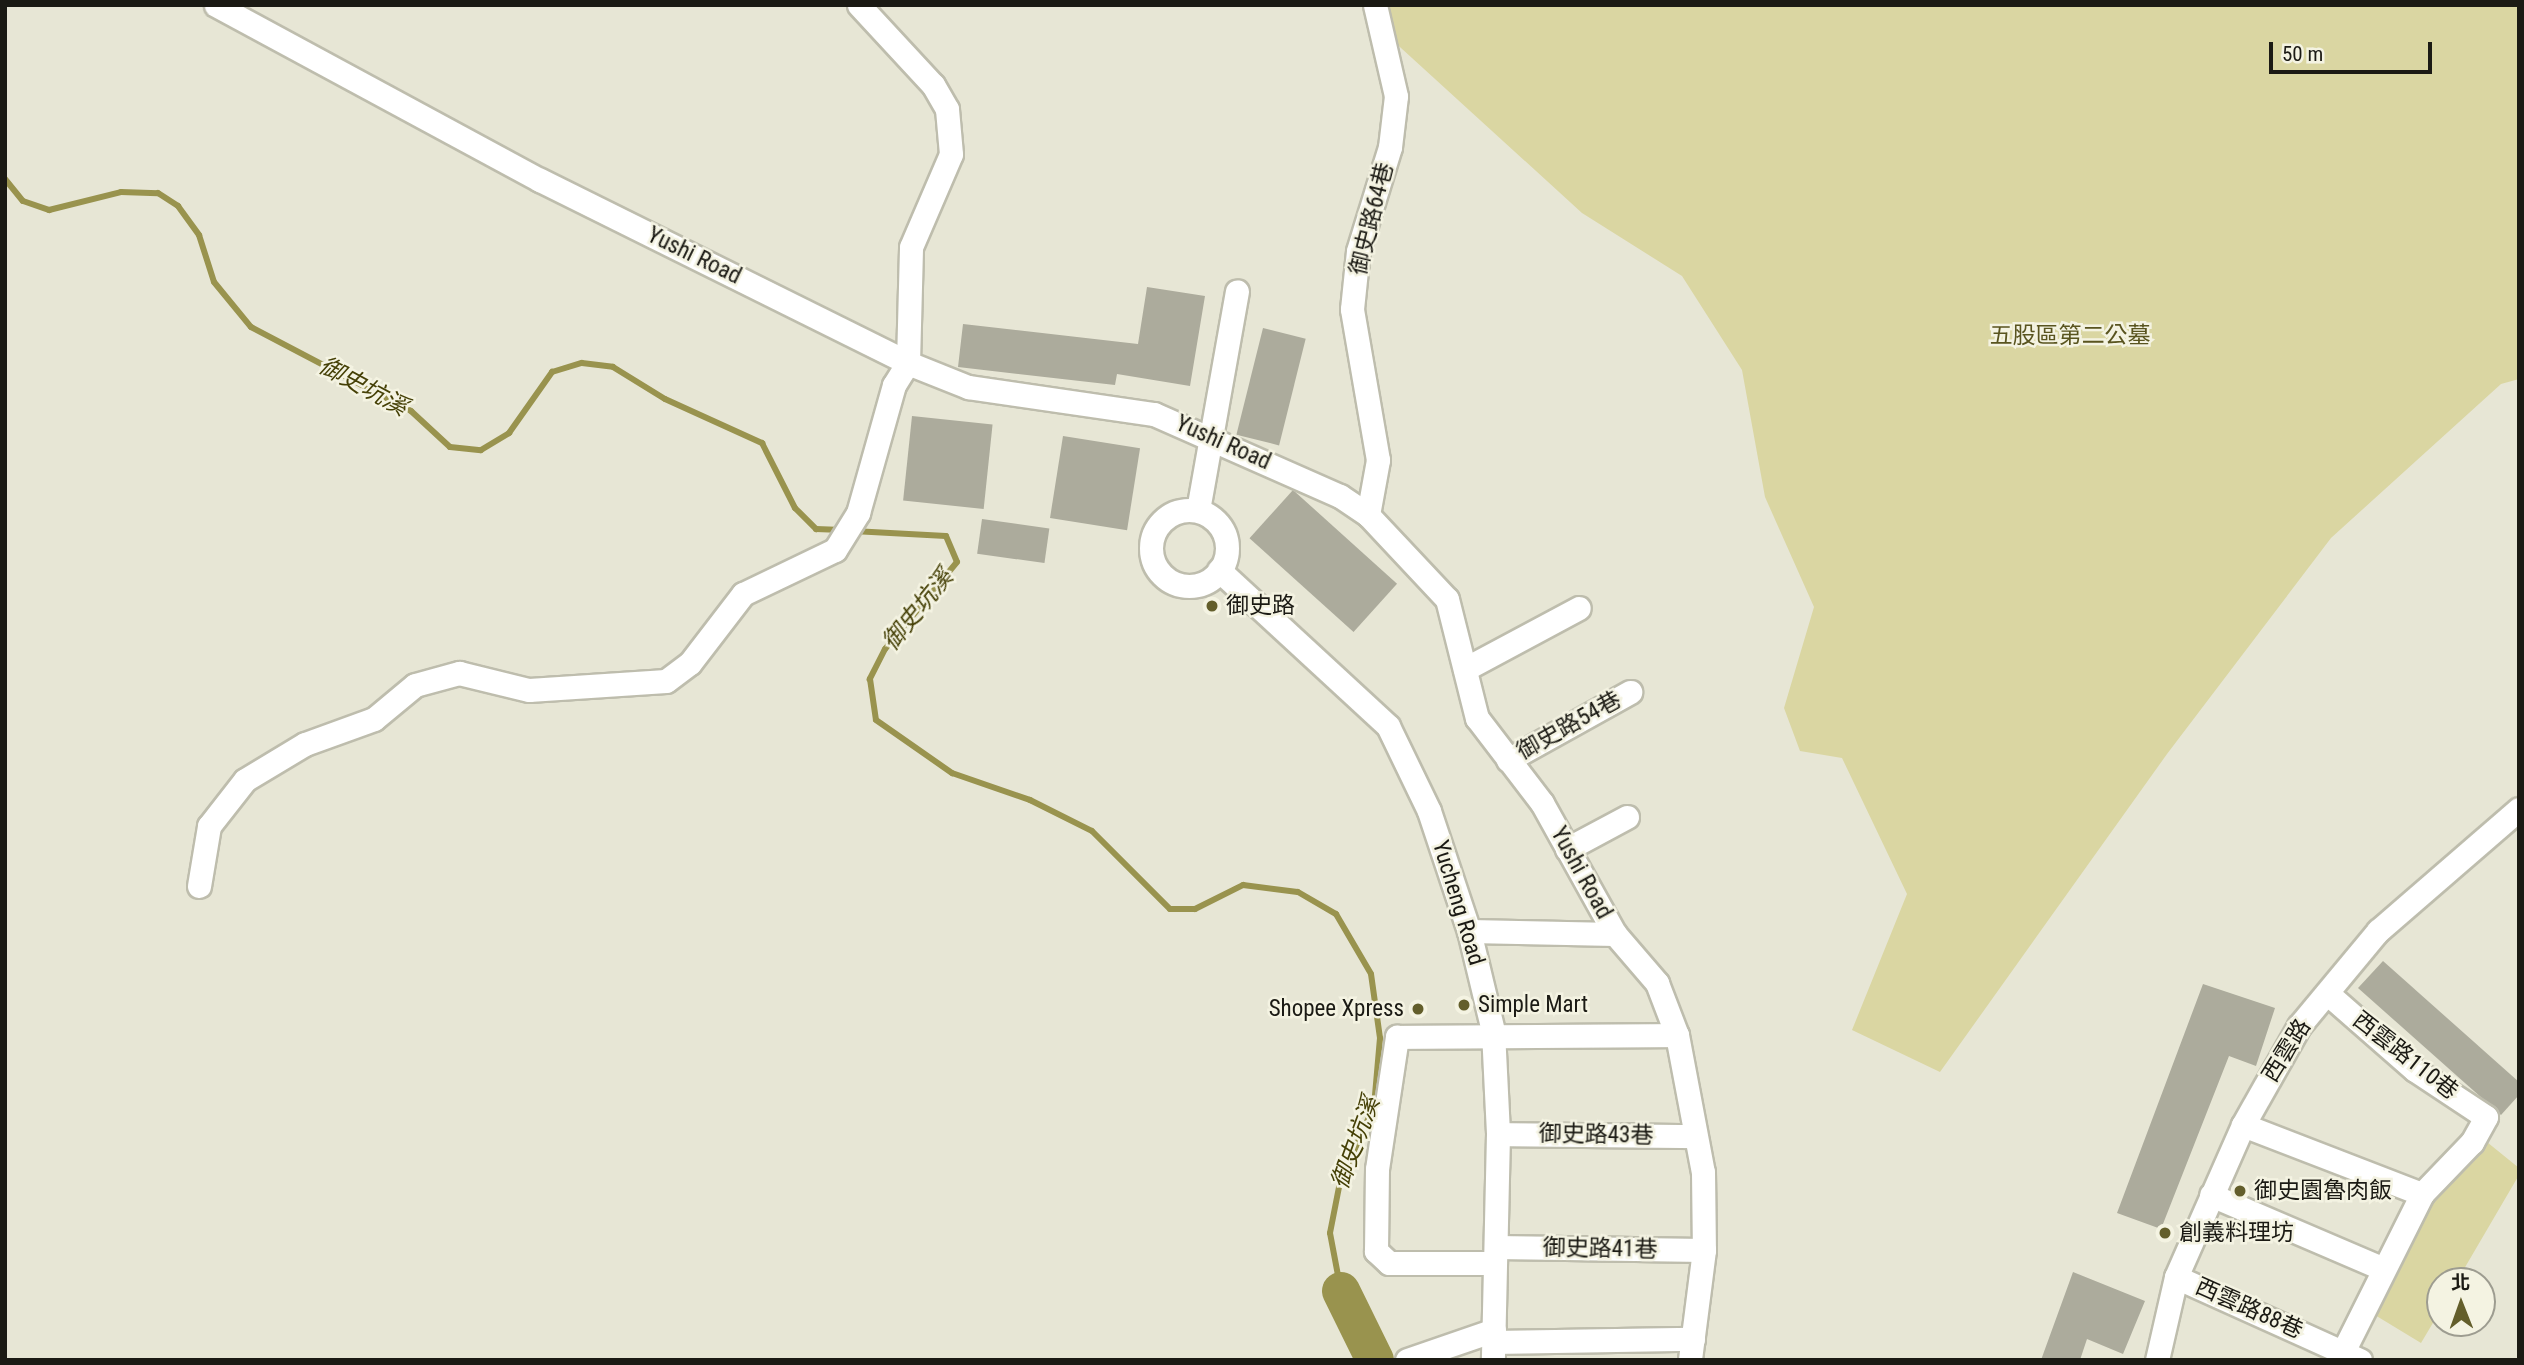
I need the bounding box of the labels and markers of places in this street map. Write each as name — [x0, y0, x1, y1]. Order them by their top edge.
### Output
place label: 御史路 — [1226, 592, 1295, 620]
marker: 御史路 — [1204, 598, 1220, 614]
place label: Simple Mart — [1478, 991, 1588, 1019]
place label: Shopee Xpress — [1269, 995, 1404, 1023]
marker: Simple Mart — [1456, 997, 1472, 1013]
marker: Shopee Xpress — [1410, 1001, 1426, 1017]
place label: 御史園魯肉飯 — [2254, 1177, 2392, 1205]
marker: 御史園魯肉飯 — [2232, 1183, 2248, 1199]
place label: 創義料理坊 — [2179, 1219, 2294, 1247]
marker: 創義料理坊 — [2157, 1225, 2173, 1241]

